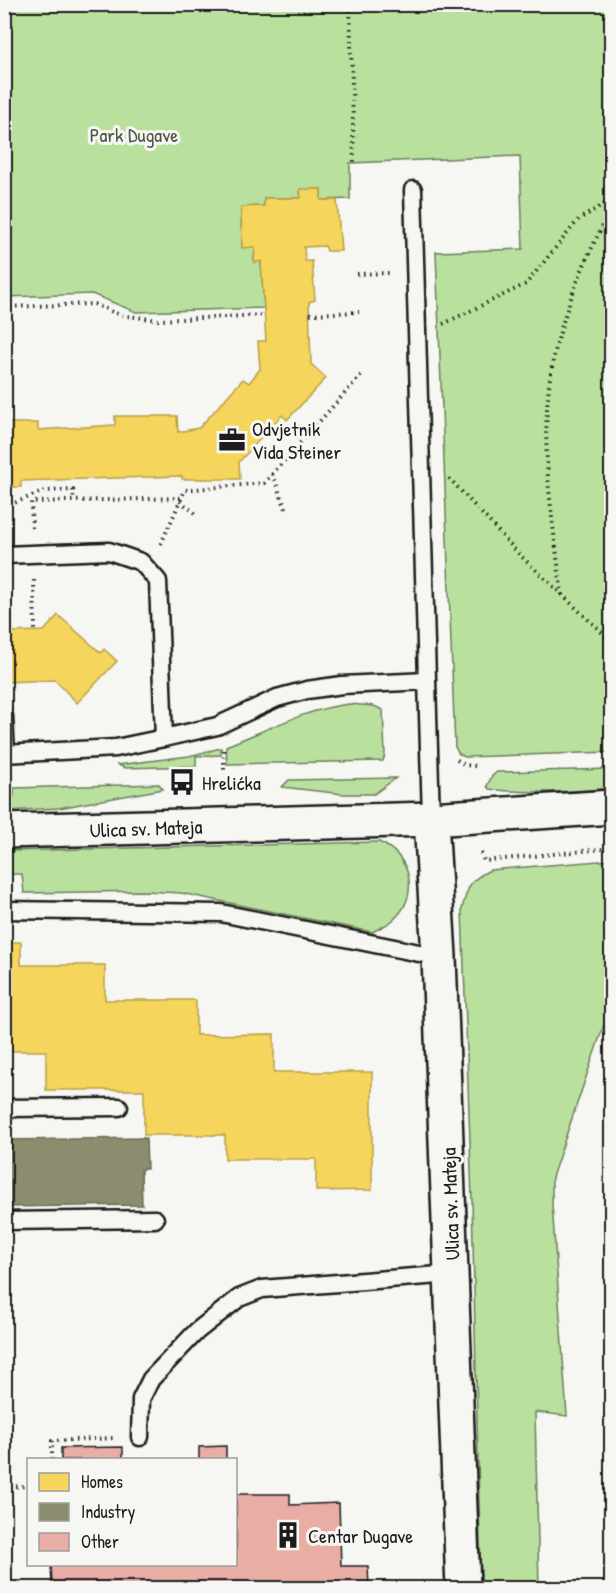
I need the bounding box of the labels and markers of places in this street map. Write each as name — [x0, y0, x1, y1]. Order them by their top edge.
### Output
place label: Odvjetnik Vida Steiner — [252, 415, 341, 465]
office icon: Odvjetnik Vida Steiner — [217, 425, 247, 455]
bus stop icon: Hrelićka — [167, 767, 197, 797]
place label: Hrelićka — [202, 769, 261, 796]
building icon: Centar Dugave — [273, 1520, 303, 1550]
place label: Centar Dugave — [308, 1522, 413, 1549]

